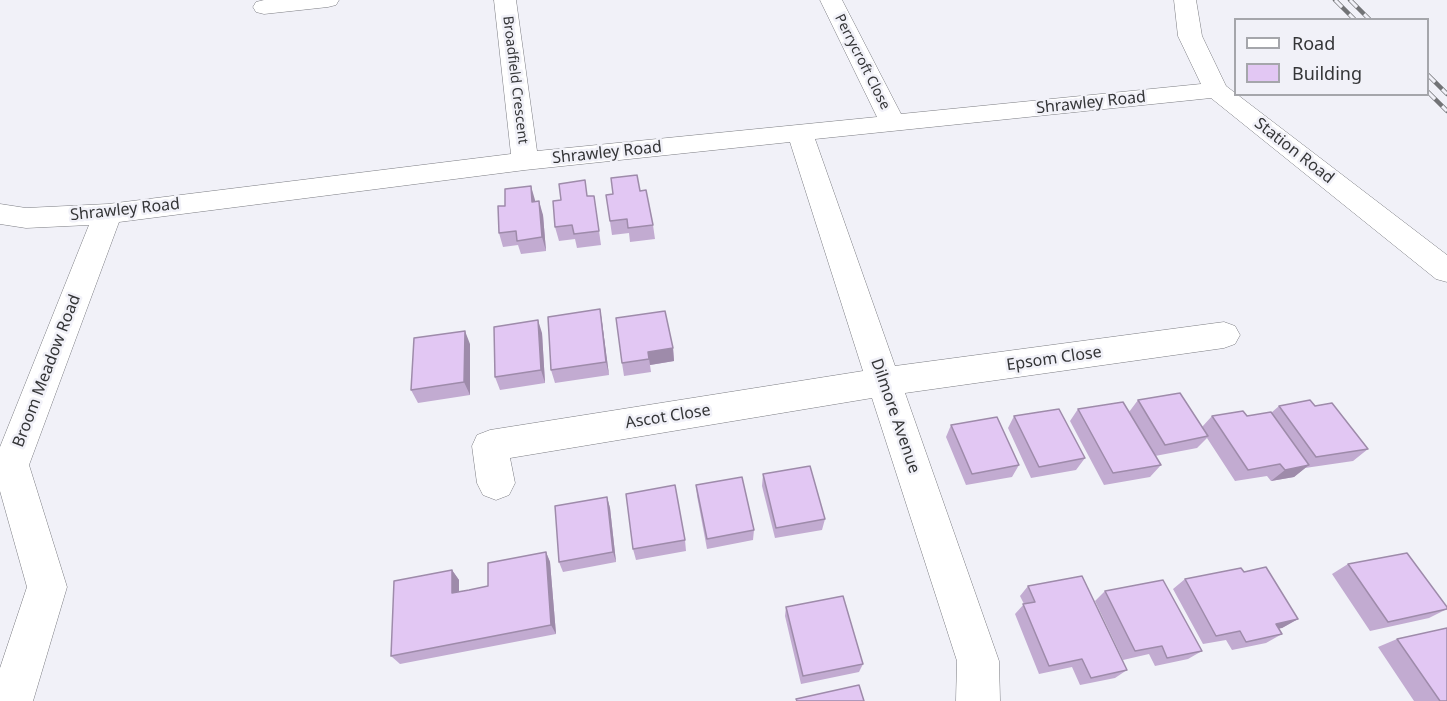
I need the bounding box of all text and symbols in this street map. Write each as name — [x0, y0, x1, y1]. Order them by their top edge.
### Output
street label: Perrycroft Close — [831, 11, 893, 113]
street label: Broadfield Crescent — [499, 15, 531, 145]
legend — [1234, 18, 1429, 96]
text: Road — [1292, 31, 1335, 55]
text: Building — [1292, 61, 1362, 85]
street label: Shrawley Road — [1035, 88, 1147, 118]
street label: Station Road — [1250, 114, 1338, 188]
street label: Shrawley Road — [551, 138, 663, 168]
street label: Shrawley Road — [69, 195, 181, 225]
street label: Broom Meadow Road — [9, 292, 85, 450]
street label: Epsom Close — [1005, 343, 1103, 375]
street label: Dilmore Avenue — [866, 356, 924, 476]
street label: Ascot Close — [624, 401, 712, 433]

